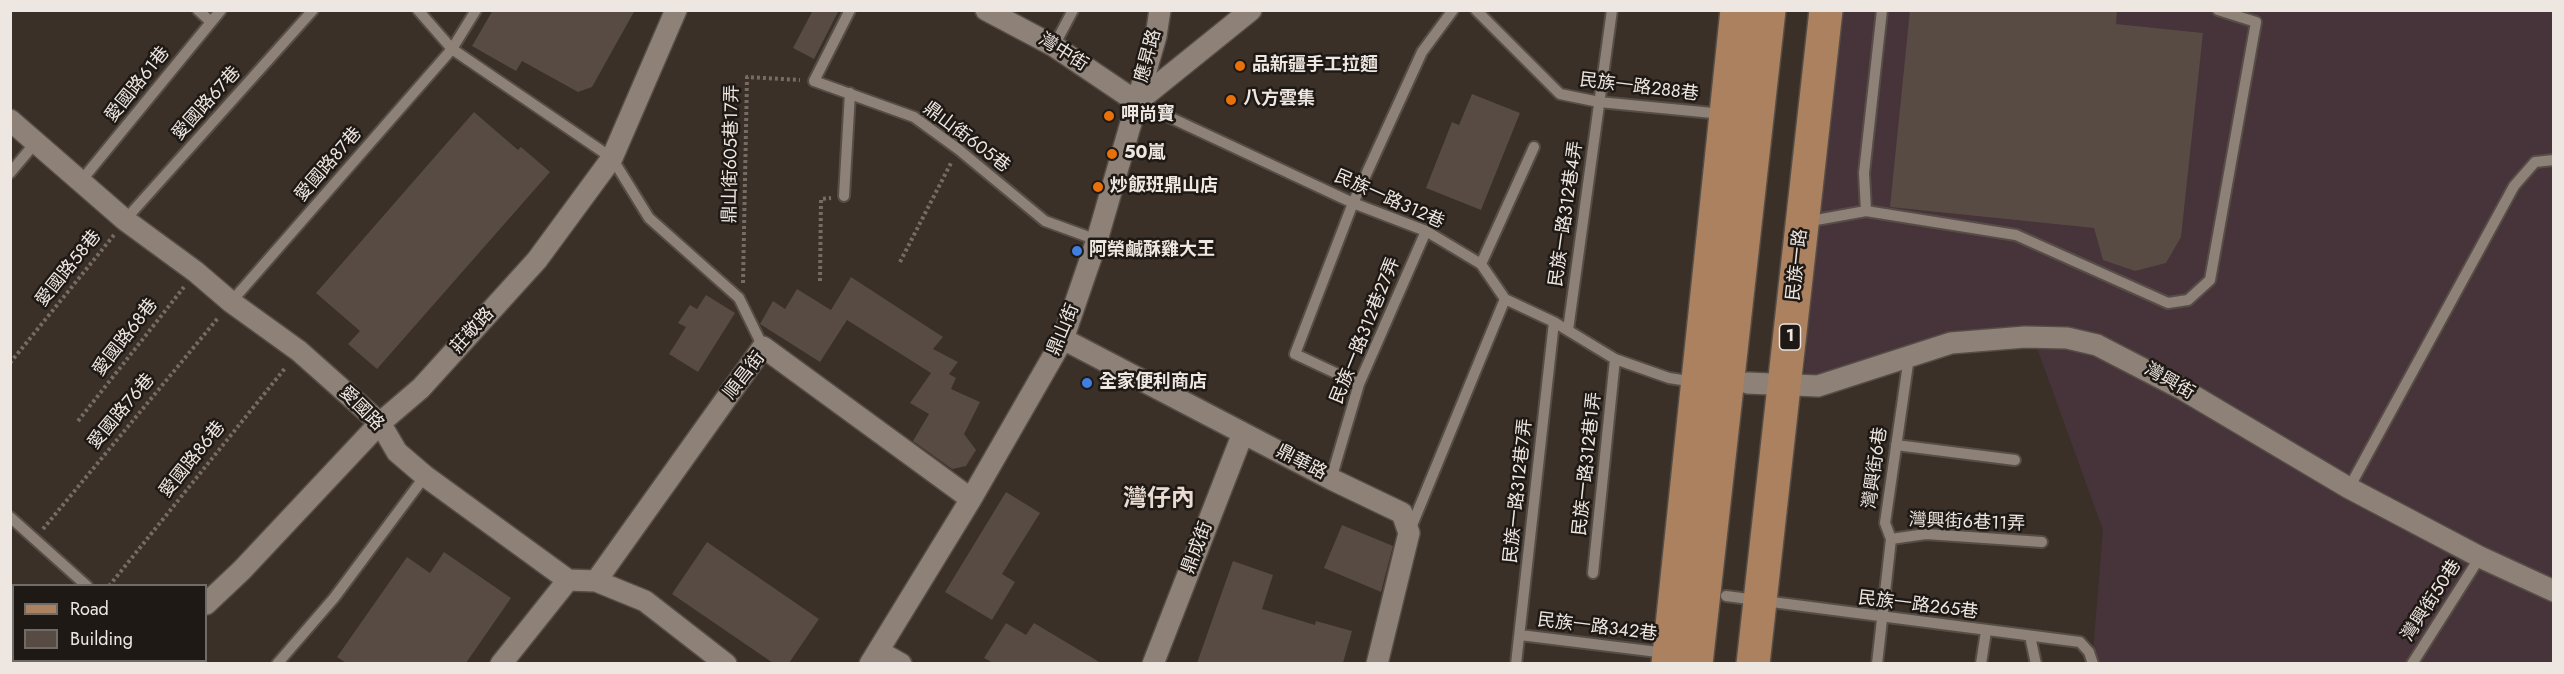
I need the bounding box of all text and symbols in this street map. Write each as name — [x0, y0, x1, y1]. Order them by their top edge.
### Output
street label: 應昇路 — [1132, 27, 1166, 85]
street label: 灣中街 — [1034, 30, 1092, 76]
street label: 愛國路61巷 — [101, 43, 175, 127]
place label: 品新疆手工拉麵 — [1252, 55, 1378, 77]
marker: 品新疆手工拉麵 — [1233, 59, 1247, 73]
street label: 愛國路67巷 — [168, 63, 246, 145]
street label: 民族一路288巷 — [1578, 70, 1700, 106]
street label: 鼎山街605巷17弄 — [720, 84, 744, 224]
place label: 八方雲集 — [1243, 89, 1315, 111]
marker: 八方雲集 — [1224, 93, 1238, 107]
street label: 鼎山街605巷 — [918, 98, 1014, 178]
place label: 呷尚寶 — [1121, 105, 1175, 127]
marker: 呷尚寶 — [1102, 109, 1116, 123]
street label: 愛國路87巷 — [291, 124, 367, 206]
street label: 民族一路312巷4弄 — [1546, 140, 1588, 288]
place label: 50嵐 — [1124, 143, 1166, 165]
marker: 50嵐 — [1105, 147, 1119, 161]
street label: 民族一路312巷 — [1331, 166, 1447, 234]
place label: 炒飯班鼎山店 — [1110, 176, 1218, 198]
marker: 炒飯班鼎山店 — [1091, 180, 1105, 194]
street label: 愛國路58巷 — [32, 226, 106, 312]
street label: 民族一路 — [1783, 228, 1813, 302]
place label: 阿榮鹹酥雞大王 — [1089, 240, 1215, 262]
marker: 阿榮鹹酥雞大王 — [1070, 244, 1084, 258]
street label: 民族一路312巷27弄 — [1327, 255, 1405, 407]
street label: 愛國路68巷 — [89, 295, 163, 381]
street label: 鼎山街 — [1044, 301, 1084, 359]
street label: 莊敬路 — [447, 304, 499, 358]
road number: 1 — [1780, 324, 1800, 350]
street label: 順昌街 — [720, 348, 770, 404]
street label: 灣興街 — [2140, 359, 2198, 405]
street label: 愛國路76巷 — [84, 370, 160, 454]
place label: 全家便利商店 — [1099, 372, 1207, 394]
marker: 全家便利商店 — [1080, 376, 1094, 390]
street label: 愛國路 — [334, 382, 388, 436]
street label: 民族一路312巷1弄 — [1570, 391, 1606, 537]
street label: 愛國路86巷 — [156, 417, 230, 503]
street label: 民族一路312巷7弄 — [1501, 417, 1537, 565]
street label: 灣興街6巷 — [1860, 426, 1892, 510]
street label: 鼎華路 — [1272, 441, 1330, 485]
district label: 灣仔內 — [1123, 486, 1195, 514]
street label: 灣興街6巷11弄 — [1908, 510, 2026, 536]
street label: 鼎成街 — [1178, 519, 1218, 577]
street label: 灣興街50巷 — [2398, 556, 2466, 646]
legend — [12, 584, 207, 662]
street label: 民族一路265巷 — [1857, 588, 1979, 624]
text: Road — [70, 596, 109, 622]
street label: 民族一路342巷 — [1536, 610, 1658, 646]
text: Building — [70, 626, 133, 652]

